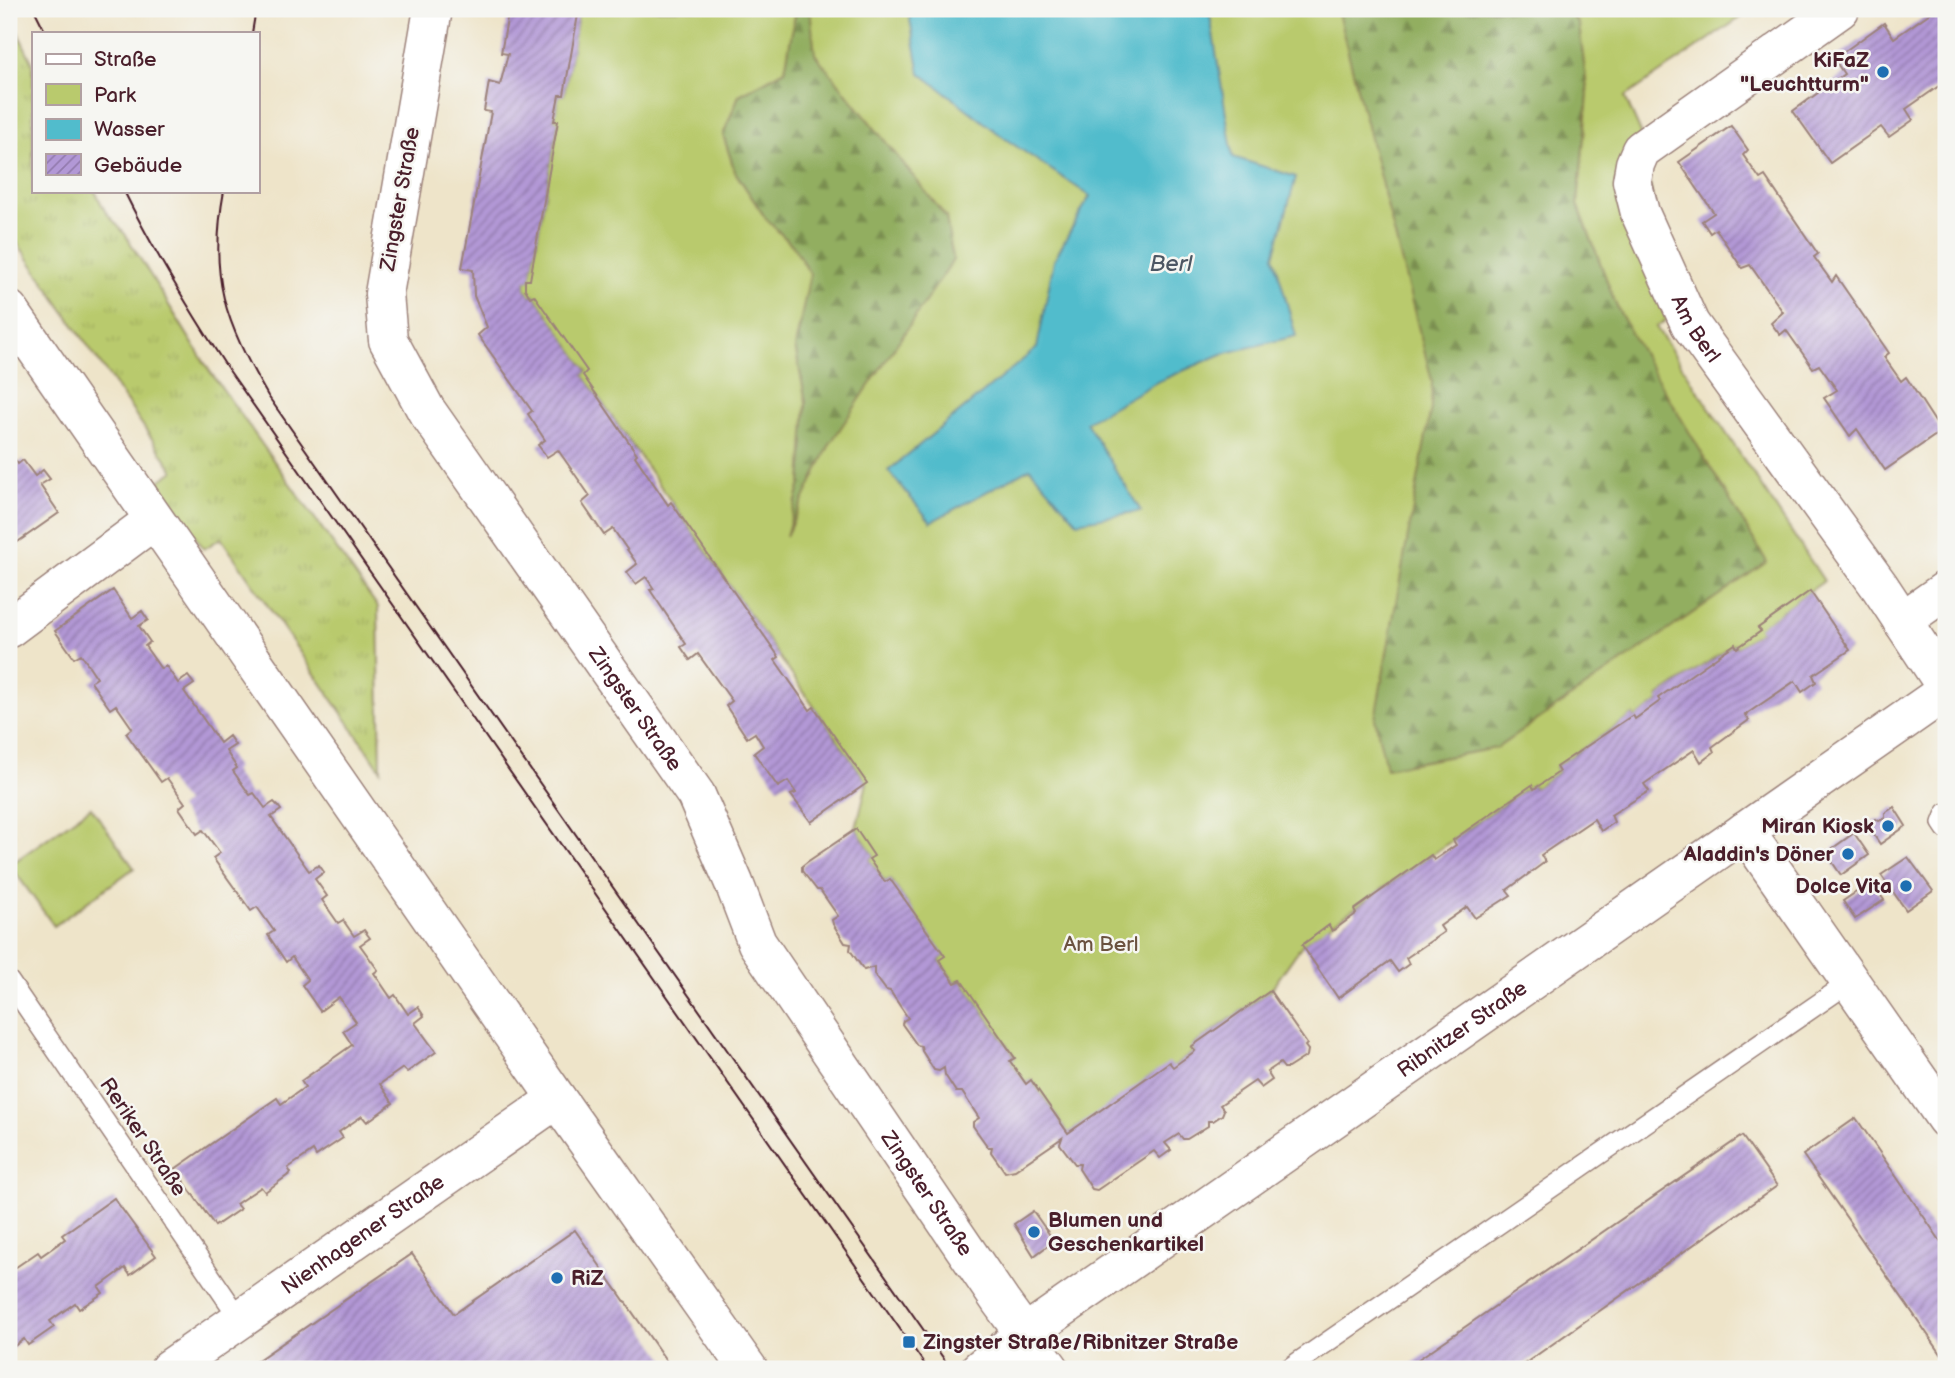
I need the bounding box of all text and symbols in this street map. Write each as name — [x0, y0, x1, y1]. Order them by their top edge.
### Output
legend — [32, 32, 259, 192]
text: Straße — [94, 47, 156, 72]
place label: KiFaZ "Leuchtturm" — [1740, 48, 1869, 97]
marker: KiFaZ "Leuchtturm" — [1875, 64, 1891, 80]
text: Park — [94, 83, 137, 108]
text: Wasser — [94, 117, 165, 142]
street label: Zingster Straße — [375, 125, 425, 274]
text: Gebäude — [94, 153, 182, 178]
water label: Berl — [1150, 250, 1193, 278]
street label: Am Berl — [1666, 291, 1726, 367]
street label: Zingster Straße — [583, 641, 688, 776]
place label: Miran Kiosk — [1761, 814, 1874, 839]
marker: Miran Kiosk — [1880, 818, 1896, 834]
place label: Aladdin's Döner — [1683, 842, 1835, 867]
marker: Aladdin's Döner — [1840, 846, 1856, 862]
place label: Dolce Vita — [1795, 874, 1892, 899]
marker: Dolce Vita — [1898, 878, 1914, 894]
park label: Am Berl — [1064, 932, 1138, 957]
street label: Ribnitzer Straße — [1392, 975, 1532, 1083]
street label: Reriker Straße — [94, 1073, 192, 1201]
street label: Zingster Straße — [875, 1125, 978, 1261]
street label: Nienhagener Straße — [276, 1169, 449, 1300]
place label: Blumen und Geschenkartikel — [1048, 1208, 1204, 1257]
marker: Blumen und Geschenkartikel — [1026, 1224, 1042, 1240]
place label: RiZ — [571, 1266, 604, 1291]
marker: RiZ — [549, 1270, 565, 1286]
place label: Zingster Straße/Ribnitzer Straße — [923, 1330, 1238, 1355]
marker: Zingster Straße/Ribnitzer Straße — [901, 1334, 917, 1350]

